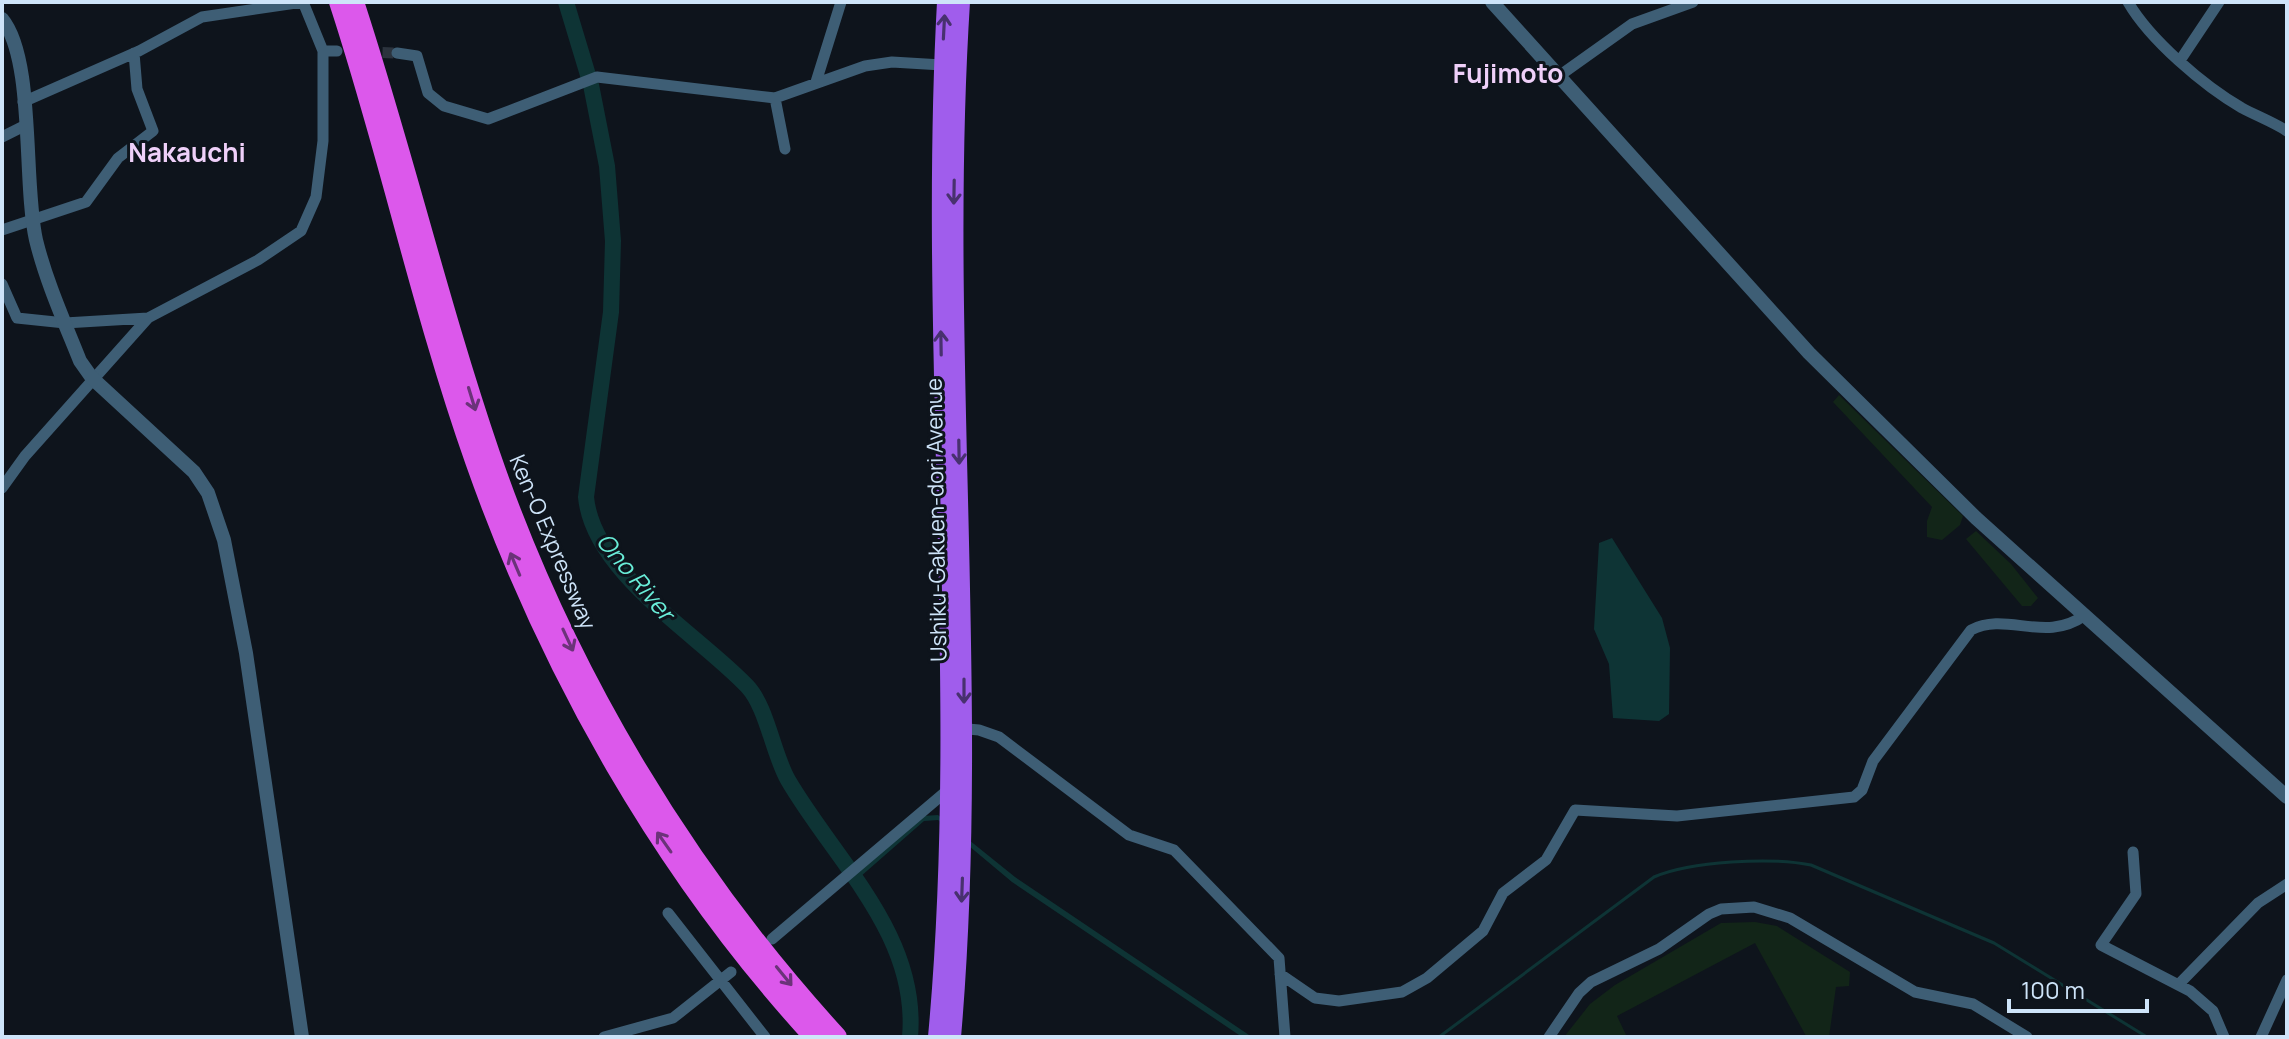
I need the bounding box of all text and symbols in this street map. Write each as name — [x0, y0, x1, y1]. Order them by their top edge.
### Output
one-way arrow — [937, 14, 952, 41]
district label: Fujimoto — [1453, 55, 1563, 91]
district label: Nakauchi — [128, 134, 246, 170]
one-way arrow — [946, 178, 962, 205]
one-way arrow — [933, 330, 949, 357]
street label: Ushiku-Gakuen-dori Avenue — [919, 378, 953, 662]
one-way arrow — [465, 385, 480, 411]
one-way arrow — [951, 438, 967, 465]
street label: Ken-O Expressway — [503, 450, 604, 634]
water label: Ono River — [590, 525, 685, 630]
one-way arrow — [507, 552, 521, 577]
one-way arrow — [561, 628, 576, 652]
one-way arrow — [956, 677, 971, 704]
one-way arrow — [656, 832, 672, 854]
one-way arrow — [954, 876, 969, 903]
scale bar — [2009, 963, 2147, 1013]
one-way arrow — [775, 965, 792, 986]
text: 100 m — [2021, 973, 2085, 1006]

